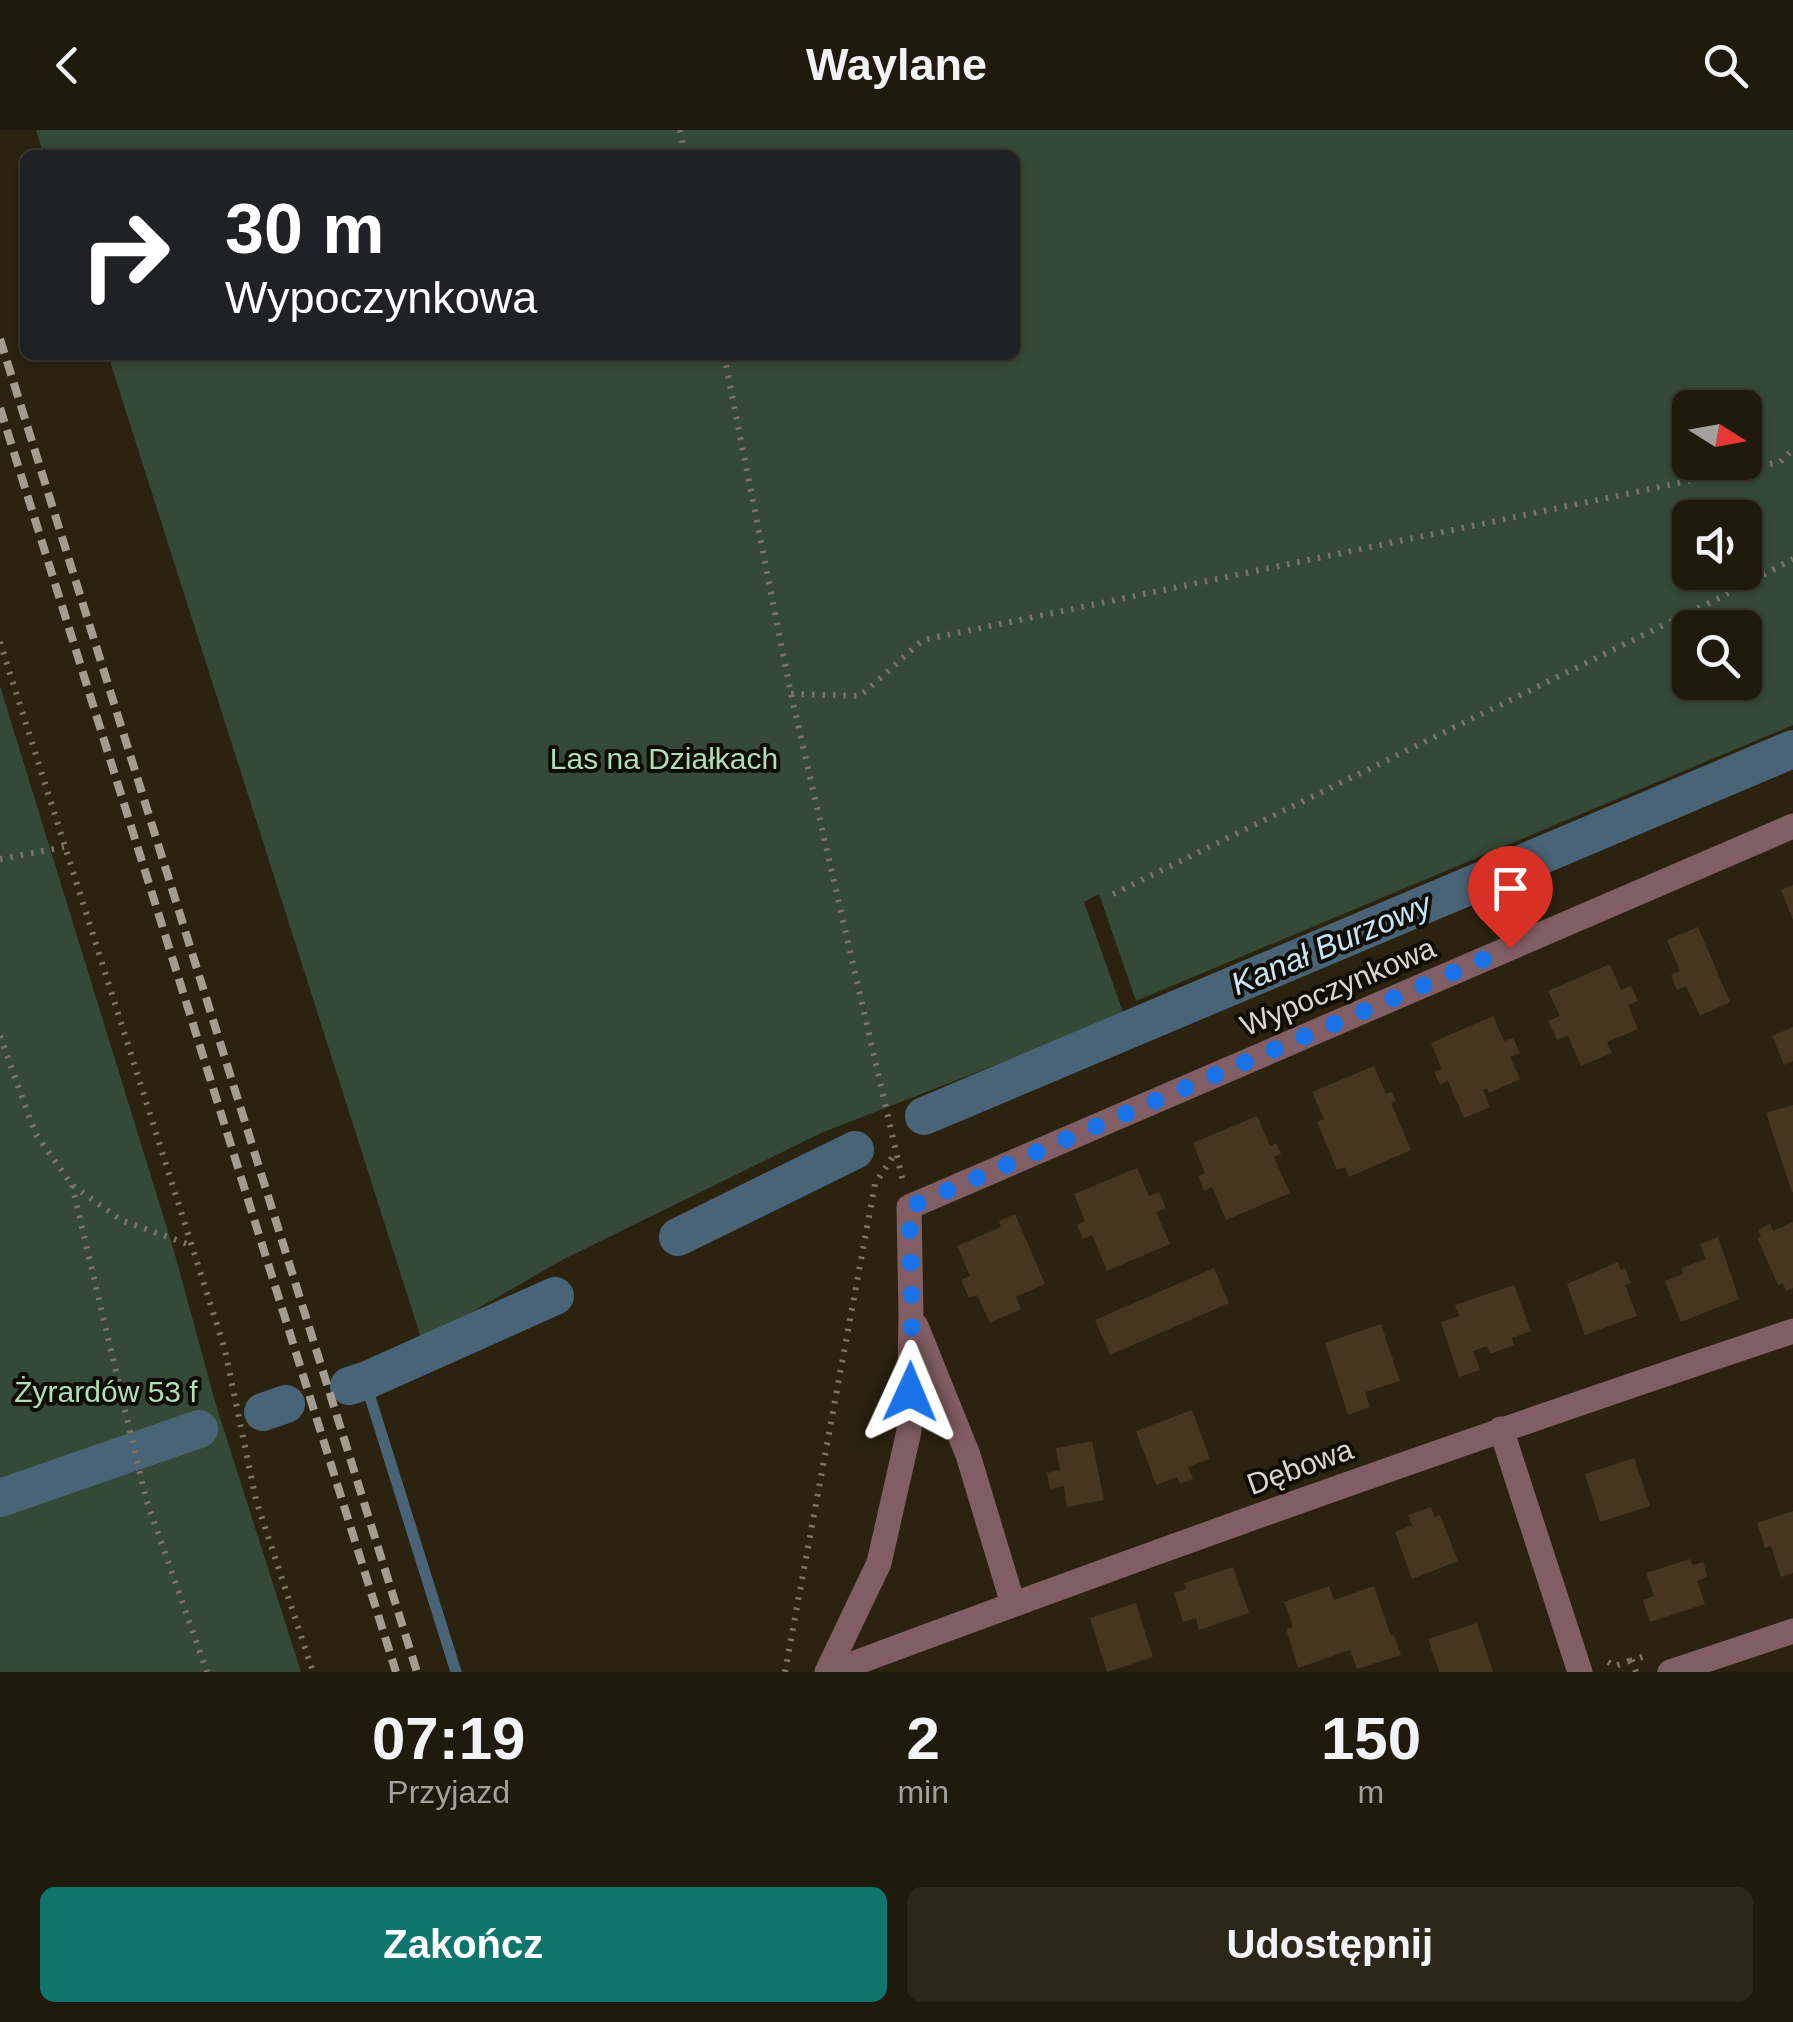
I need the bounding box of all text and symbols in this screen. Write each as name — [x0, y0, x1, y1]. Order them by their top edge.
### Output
icon: back — [40, 38, 95, 93]
icon: search — [1698, 38, 1753, 93]
text: Waylane — [806, 39, 987, 90]
icon: right — [60, 190, 190, 320]
text: 30 m — [225, 190, 385, 268]
text: Wypoczynkowa — [225, 272, 537, 323]
north arrow — [1672, 390, 1762, 480]
map controls — [1672, 390, 1762, 700]
button: sound — [1672, 500, 1762, 590]
button: search — [1672, 610, 1762, 700]
park label: Las na Działkach — [550, 742, 778, 775]
pin — [1468, 846, 1553, 949]
icon: arrive — [1483, 861, 1538, 916]
water label: Kanał Burzowy — [1226, 885, 1438, 1002]
street label: Wypoczynkowa — [1236, 931, 1440, 1042]
position arrow — [858, 1340, 962, 1444]
park label: Żyrardów 53 f — [14, 1375, 198, 1408]
street label: Dębowa — [1242, 1432, 1357, 1501]
text: 07:19 — [372, 1705, 525, 1772]
text: 2 — [906, 1705, 940, 1772]
text: 150 — [1321, 1705, 1421, 1772]
text: Przyjazd — [387, 1774, 510, 1810]
text: min — [897, 1774, 949, 1810]
text: m — [1358, 1774, 1384, 1810]
button: Zakończ — [40, 1887, 887, 2002]
button: Udostępnij — [907, 1887, 1753, 2002]

